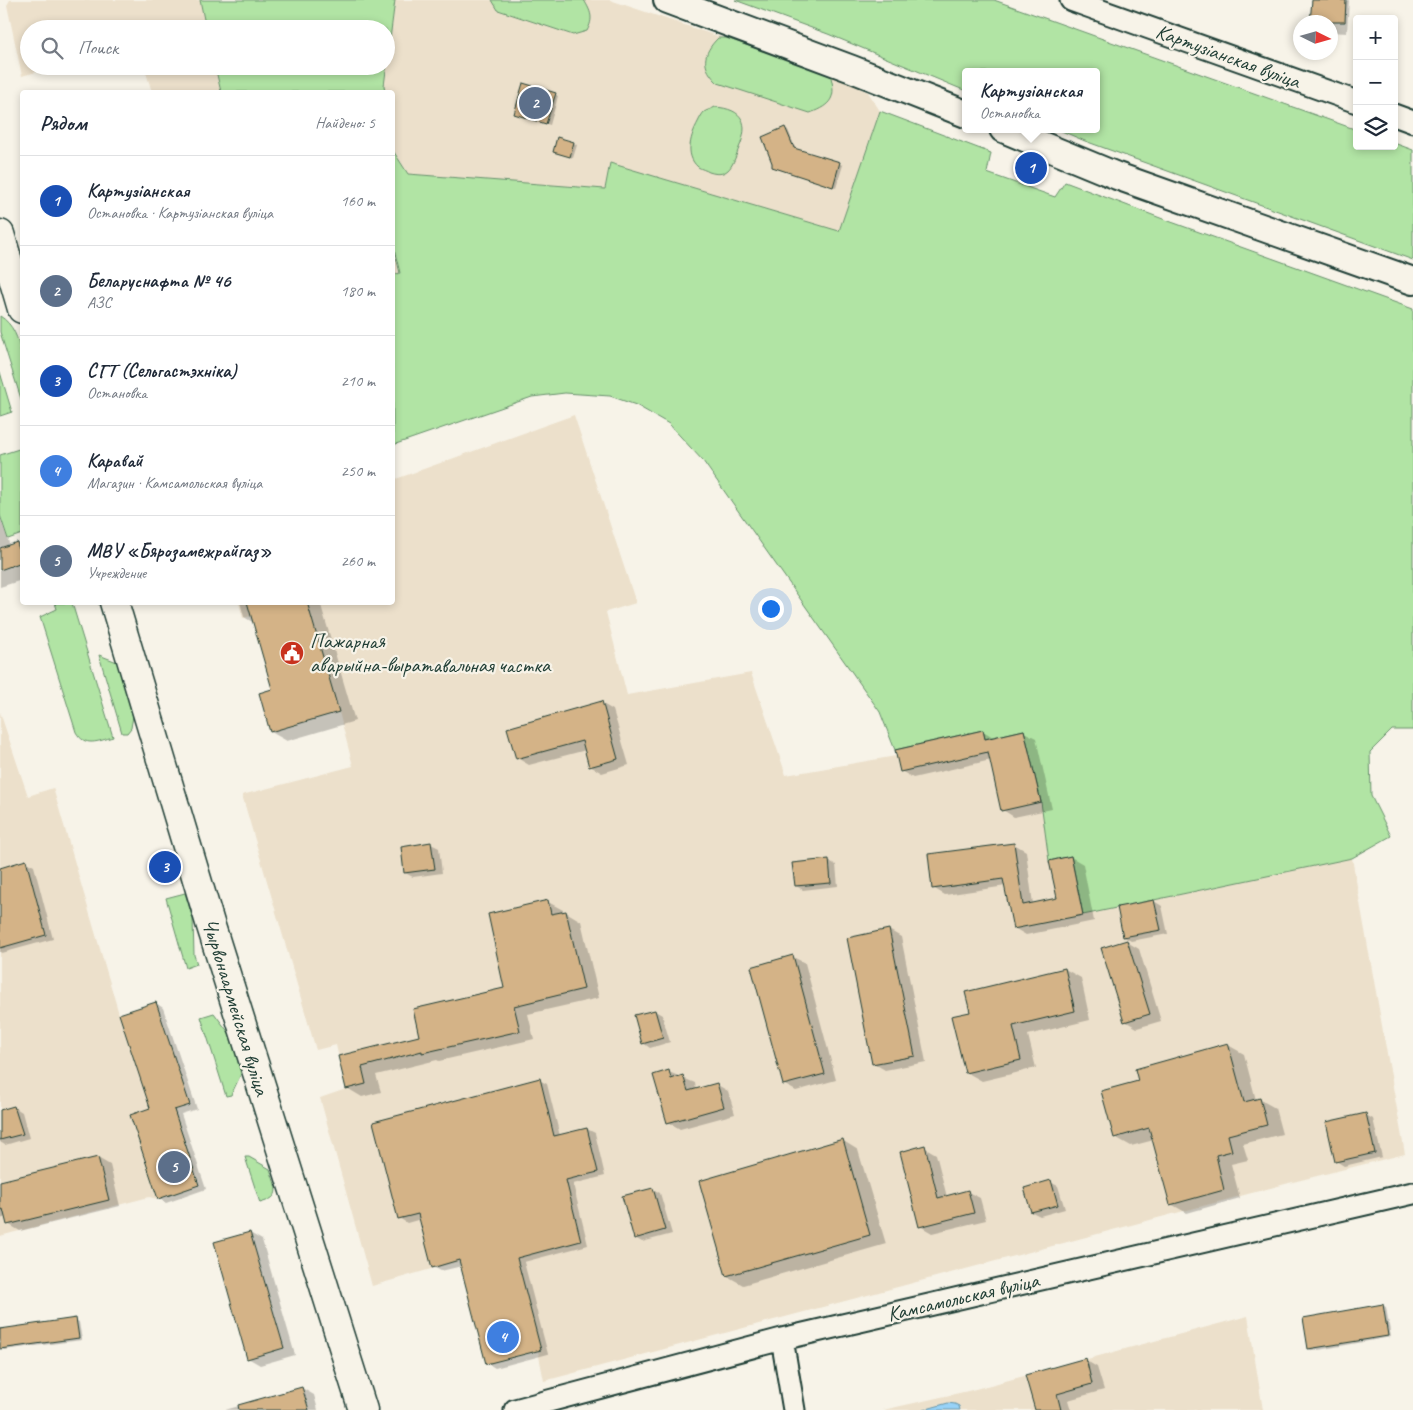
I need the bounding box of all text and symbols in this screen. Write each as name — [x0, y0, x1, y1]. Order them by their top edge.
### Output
north arrow — [1293, 15, 1338, 60]
map controls — [1353, 15, 1398, 150]
button: + — [1353, 15, 1398, 60]
street label: Картузіанская вуліца — [1152, 18, 1305, 95]
search box — [20, 20, 395, 75]
icon: search — [38, 34, 66, 62]
text: Поиск — [78, 36, 118, 60]
button: − — [1353, 60, 1398, 105]
popup — [962, 68, 1100, 133]
text: Картузіанская — [980, 79, 1082, 103]
pin: 2 — [519, 84, 551, 122]
text: Остановка — [980, 103, 1040, 123]
button: layers — [1353, 105, 1398, 150]
text: Рядом — [40, 110, 87, 136]
text: Найдено: 5 — [315, 113, 375, 133]
pin: 1 — [1015, 149, 1047, 187]
text: Картузіанская — [87, 179, 190, 203]
text: 1 — [52, 191, 60, 211]
text: 160 m — [341, 191, 375, 211]
text: Остановка · Картузіанская вуліца — [87, 203, 273, 223]
text: Беларуснафта № 46 — [87, 269, 230, 293]
text: 2 — [52, 281, 60, 301]
text: 180 m — [341, 281, 375, 301]
text: АЗС — [87, 293, 111, 313]
text: СГТ (Сельгастэхніка) — [87, 359, 237, 383]
text: 3 — [52, 371, 60, 391]
text: 210 m — [341, 371, 375, 391]
text: Остановка — [87, 383, 147, 403]
text: Каравай — [87, 449, 143, 473]
text: 4 — [52, 461, 60, 481]
text: 250 m — [341, 461, 375, 481]
text: Магазин · Камсамольская вуліца — [87, 473, 262, 493]
text: МВУ «Бярозамежрайгаз» — [87, 539, 272, 563]
text: 5 — [53, 551, 59, 571]
text: 260 m — [341, 551, 375, 571]
text: Учреждение — [87, 563, 146, 583]
your location — [758, 596, 784, 622]
place label: Пажарная аварыйна-выратавальная частка — [310, 628, 552, 678]
public building icon: Пажарная аварыйна-выратавальная частка — [279, 640, 305, 666]
pin: 3 — [149, 848, 181, 886]
street label: Чырвонаармейская вуліца — [197, 915, 276, 1100]
pin: 5 — [158, 1148, 190, 1186]
street label: Камсамольская вуліца — [885, 1267, 1043, 1327]
pin: 4 — [487, 1318, 519, 1356]

